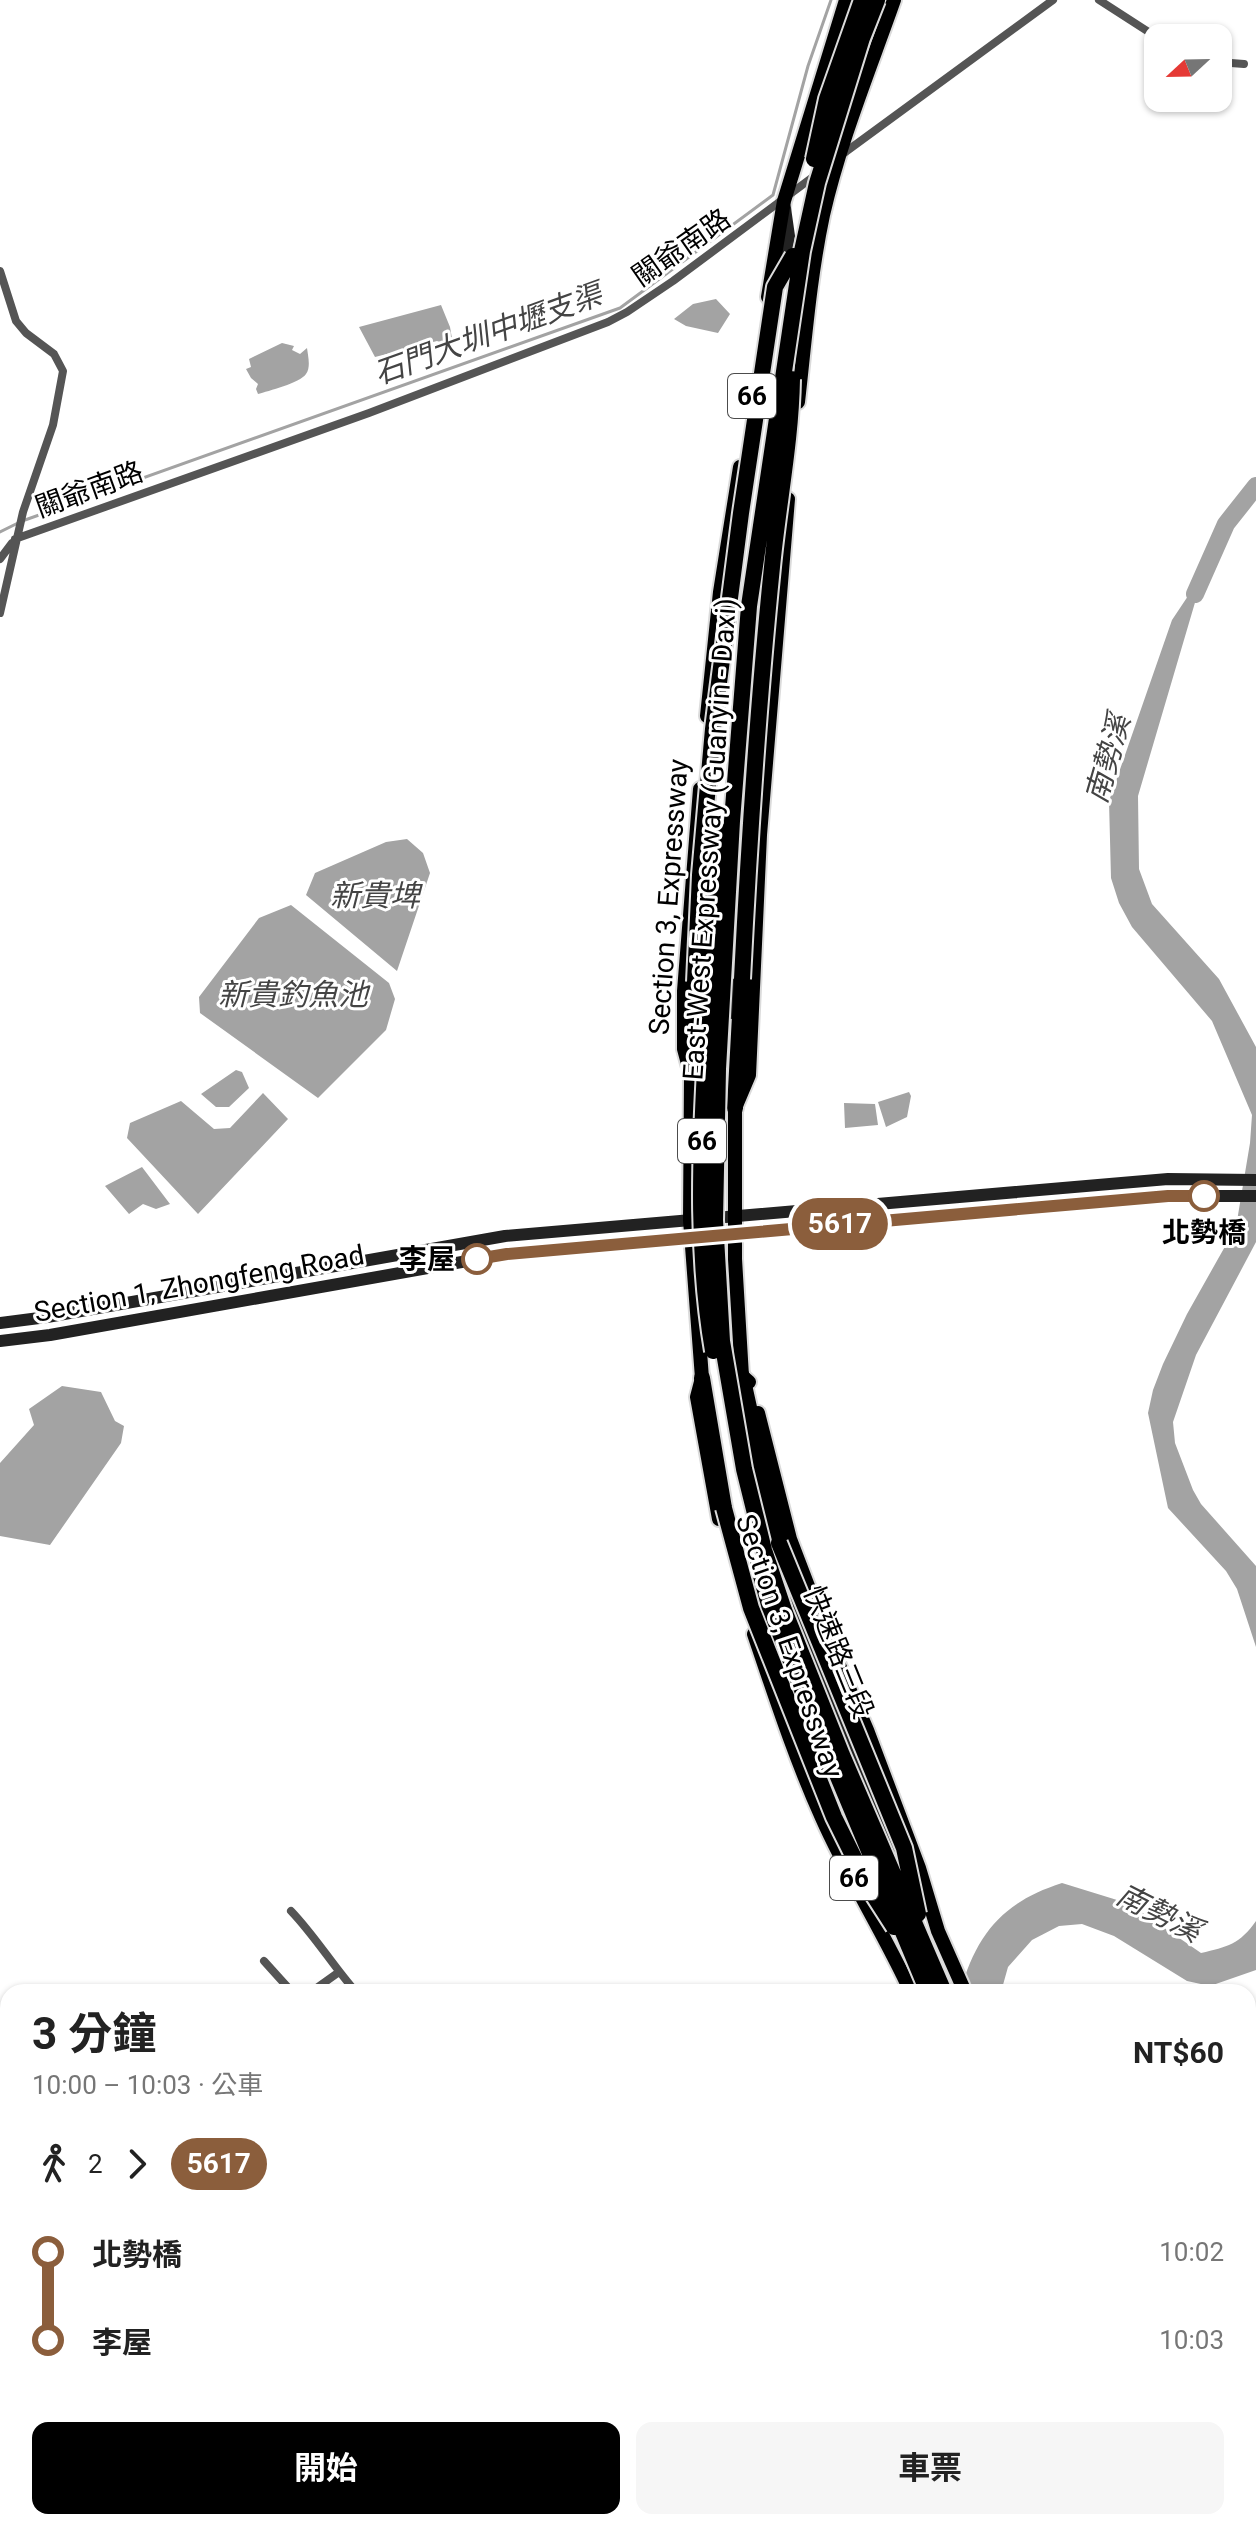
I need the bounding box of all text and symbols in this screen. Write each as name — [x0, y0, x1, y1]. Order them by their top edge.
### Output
north arrow — [1144, 24, 1232, 112]
map controls — [1144, 24, 1232, 112]
street label: 關爺南路 — [626, 202, 737, 293]
water label: 石門大圳中壢支渠 — [369, 275, 610, 391]
road number: 66 — [728, 374, 776, 418]
street label: 關爺南路 — [31, 455, 147, 524]
street label: East-West Expressway (Guanyin - Daxi) — [676, 597, 743, 1081]
water label: 南勢溪 — [1078, 707, 1138, 807]
street label: Section 3, Expressway — [642, 758, 695, 1036]
water label: 新貴埤 — [330, 878, 423, 913]
water label: 新貴釣魚池 — [218, 977, 371, 1012]
road number: 66 — [678, 1119, 726, 1163]
marker: 北勢橋 — [1189, 1181, 1219, 1211]
line badge: 5617 — [784, 1198, 896, 1250]
text: 5617 — [808, 1207, 872, 1240]
place label: 北勢橋 — [1162, 1216, 1246, 1249]
street label: Section 1, Zhongfeng Road — [31, 1238, 367, 1329]
place label: 李屋 — [399, 1243, 455, 1276]
marker: 李屋 — [462, 1244, 492, 1274]
street label: Section 3, Expressway — [729, 1510, 850, 1782]
street label: 快速路三段 — [797, 1581, 880, 1723]
road number: 66 — [830, 1856, 878, 1900]
water label: 南勢溪 — [1111, 1877, 1211, 1950]
text: 3 分鐘 — [32, 2008, 156, 2060]
text: NT$60 — [1133, 2035, 1224, 2070]
text: 10:00 – 10:03 · 公車 — [32, 2070, 263, 2100]
icon: walk — [32, 2142, 76, 2186]
icon: forward — [115, 2142, 159, 2186]
text: 5617 — [187, 2147, 251, 2180]
text: 2 — [88, 2149, 103, 2179]
text: 北勢橋 — [92, 2237, 182, 2272]
text: 10:02 — [1159, 2237, 1224, 2267]
text: 李屋 — [92, 2325, 152, 2360]
text: 10:03 — [1159, 2325, 1224, 2355]
button: 開始 — [32, 2422, 620, 2514]
button: 車票 — [636, 2422, 1224, 2514]

